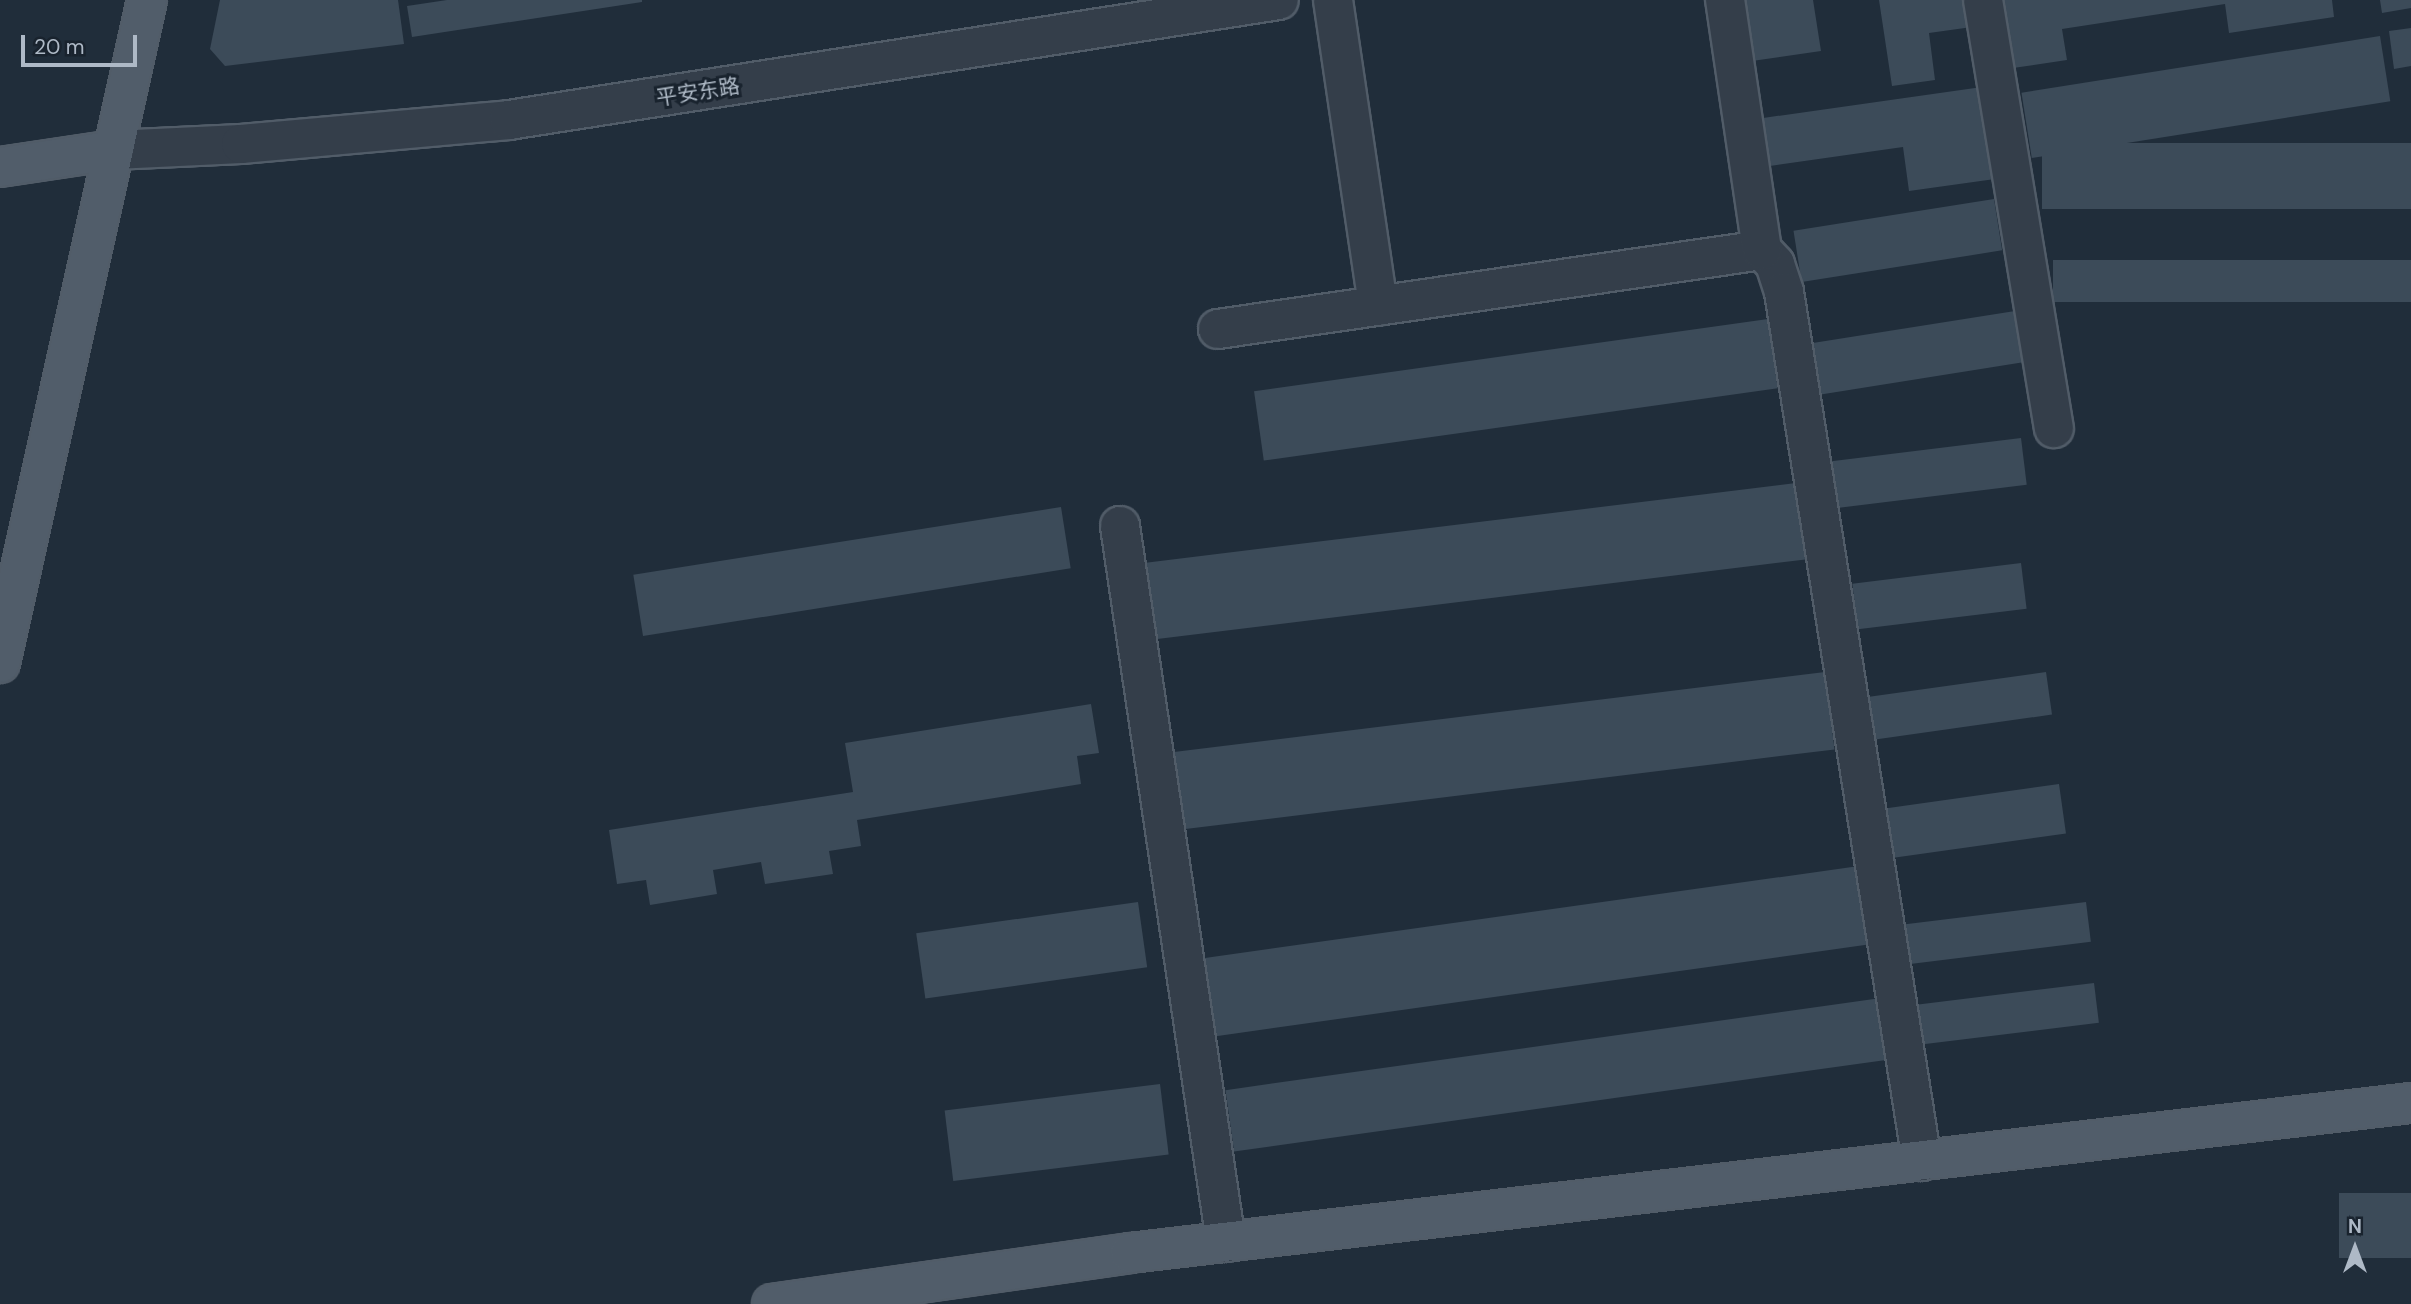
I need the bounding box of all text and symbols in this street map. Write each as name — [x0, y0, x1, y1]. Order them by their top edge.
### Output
scale bar — [24, 21, 140, 65]
text: 20 m — [34, 33, 85, 61]
street label: 平安东路 — [655, 73, 741, 111]
north arrow — [2320, 1213, 2390, 1283]
text: N — [2348, 1214, 2362, 1239]

